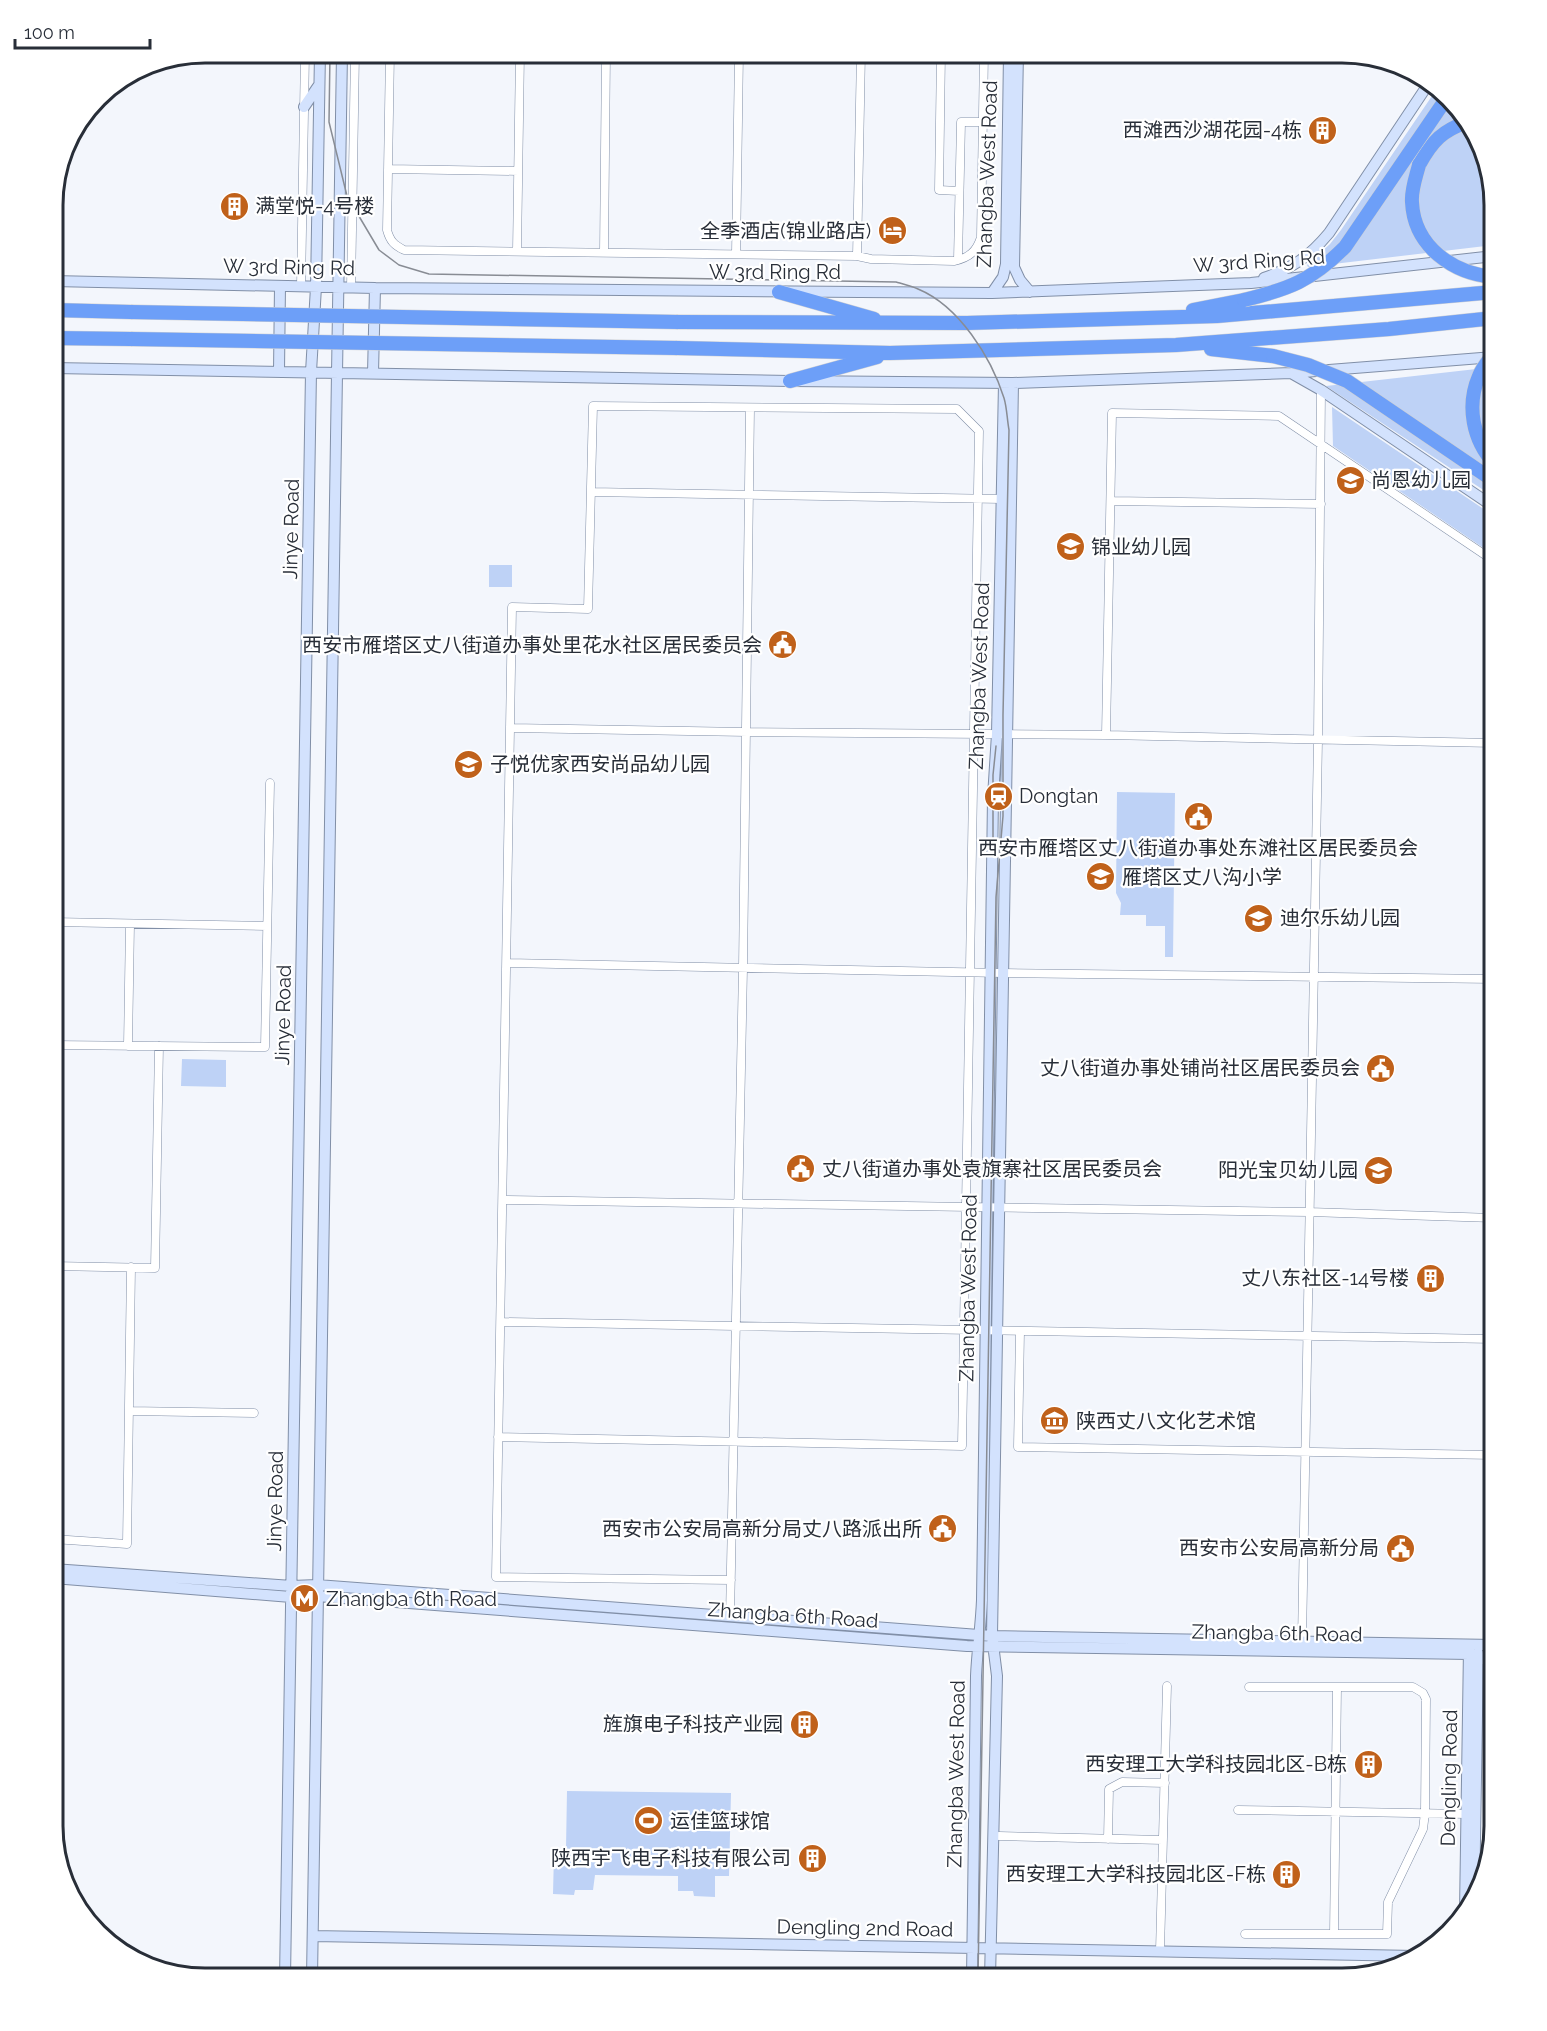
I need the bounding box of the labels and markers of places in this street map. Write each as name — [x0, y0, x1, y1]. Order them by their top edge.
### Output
building icon: 西滩西沙湖花园-4栋 — [1307, 114, 1339, 146]
place label: 西滩西沙湖花园-4栋 — [1123, 118, 1302, 142]
building icon: 满堂悦-4号楼 — [218, 190, 250, 222]
place label: 满堂悦-4号楼 — [255, 194, 374, 218]
hotel icon: 全季酒店(锦业路店) — [876, 215, 908, 247]
place label: 全季酒店(锦业路店) — [700, 219, 871, 243]
school or university icon: 尚恩幼儿园 — [1334, 464, 1366, 496]
place label: 尚恩幼儿园 — [1371, 468, 1471, 492]
school or university icon: 锦业幼儿园 — [1054, 531, 1086, 563]
place label: 锦业幼儿园 — [1091, 535, 1191, 559]
public building icon: 西安市雁塔区丈八街道办事处里花水社区居民委员会 — [767, 629, 799, 661]
place label: 西安市雁塔区丈八街道办事处里花水社区居民委员会 — [302, 633, 762, 657]
school or university icon: 子悦优家西安尚品幼儿园 — [453, 748, 485, 780]
place label: 子悦优家西安尚品幼儿园 — [490, 752, 710, 776]
station icon: Dongtan — [982, 780, 1014, 812]
place label: Dongtan — [1019, 784, 1098, 808]
public building icon: 西安市雁塔区丈八街道办事处东滩社区居民委员会 — [1182, 801, 1214, 833]
place label: 西安市雁塔区丈八街道办事处东滩社区居民委员会 — [978, 836, 1418, 860]
school or university icon: 雁塔区丈八沟小学 — [1085, 861, 1117, 893]
place label: 雁塔区丈八沟小学 — [1122, 865, 1282, 889]
school or university icon: 迪尔乐幼儿园 — [1243, 902, 1275, 934]
place label: 迪尔乐幼儿园 — [1280, 906, 1400, 930]
public building icon: 丈八街道办事处铺尚社区居民委员会 — [1365, 1052, 1397, 1084]
place label: 丈八街道办事处铺尚社区居民委员会 — [1040, 1056, 1360, 1080]
public building icon: 丈八街道办事处袁旗寨社区居民委员会 — [785, 1153, 817, 1185]
school or university icon: 阳光宝贝幼儿园 — [1363, 1154, 1395, 1186]
place label: 丈八街道办事处袁旗寨社区居民委员会 — [822, 1157, 1162, 1181]
place label: 阳光宝贝幼儿园 — [1218, 1158, 1358, 1182]
building icon: 丈八东社区-14号楼 — [1414, 1262, 1446, 1294]
place label: 丈八东社区-14号楼 — [1241, 1266, 1409, 1290]
museum icon: 陕西丈八文化艺术馆 — [1039, 1405, 1071, 1437]
place label: 陕西丈八文化艺术馆 — [1076, 1409, 1256, 1433]
public building icon: 西安市公安局高新分局丈八路派出所 — [927, 1513, 959, 1545]
place label: 西安市公安局高新分局丈八路派出所 — [602, 1517, 922, 1541]
public building icon: 西安市公安局高新分局 — [1384, 1532, 1416, 1564]
place label: 西安市公安局高新分局 — [1179, 1536, 1379, 1560]
metro station icon: Zhangba 6th Road — [289, 1583, 321, 1615]
place label: Zhangba 6th Road — [326, 1587, 497, 1611]
building icon: 旌旗电子科技产业园 — [788, 1708, 820, 1740]
place label: 旌旗电子科技产业园 — [603, 1712, 783, 1736]
building icon: 西安理工大学科技园北区-B栋 — [1352, 1748, 1384, 1780]
place label: 西安理工大学科技园北区-B栋 — [1085, 1752, 1347, 1776]
sports icon: 运佳篮球馆 — [633, 1805, 665, 1837]
place label: 运佳篮球馆 — [670, 1809, 770, 1833]
building icon: 陕西宇飞电子科技有限公司 — [796, 1842, 828, 1874]
place label: 陕西宇飞电子科技有限公司 — [551, 1846, 791, 1870]
building icon: 西安理工大学科技园北区-F栋 — [1271, 1858, 1303, 1890]
place label: 西安理工大学科技园北区-F栋 — [1006, 1862, 1266, 1886]

